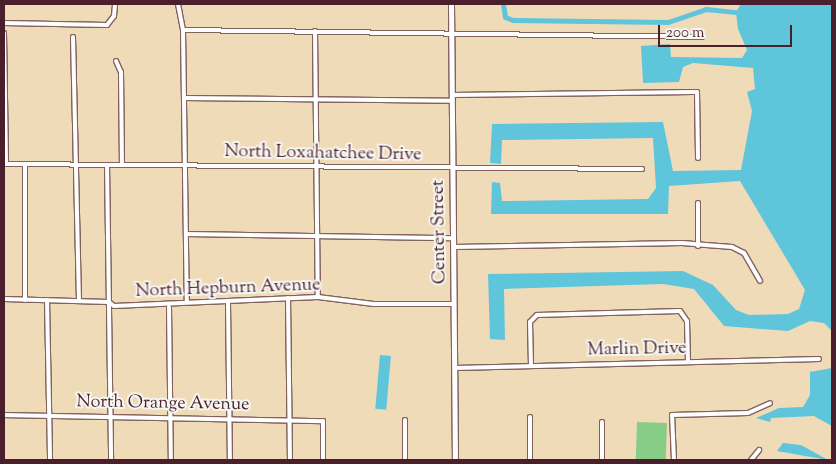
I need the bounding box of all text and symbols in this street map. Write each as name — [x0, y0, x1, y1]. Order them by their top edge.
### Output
scale bar — [661, 15, 795, 47]
text: 200 m — [666, 23, 705, 44]
street label: North Loxahatchee Drive — [224, 141, 422, 167]
street label: Center Street — [428, 180, 452, 284]
street label: North Hepburn Avenue — [135, 275, 321, 303]
street label: Marlin Drive — [587, 338, 687, 362]
street label: North Orange Avenue — [76, 392, 250, 416]

